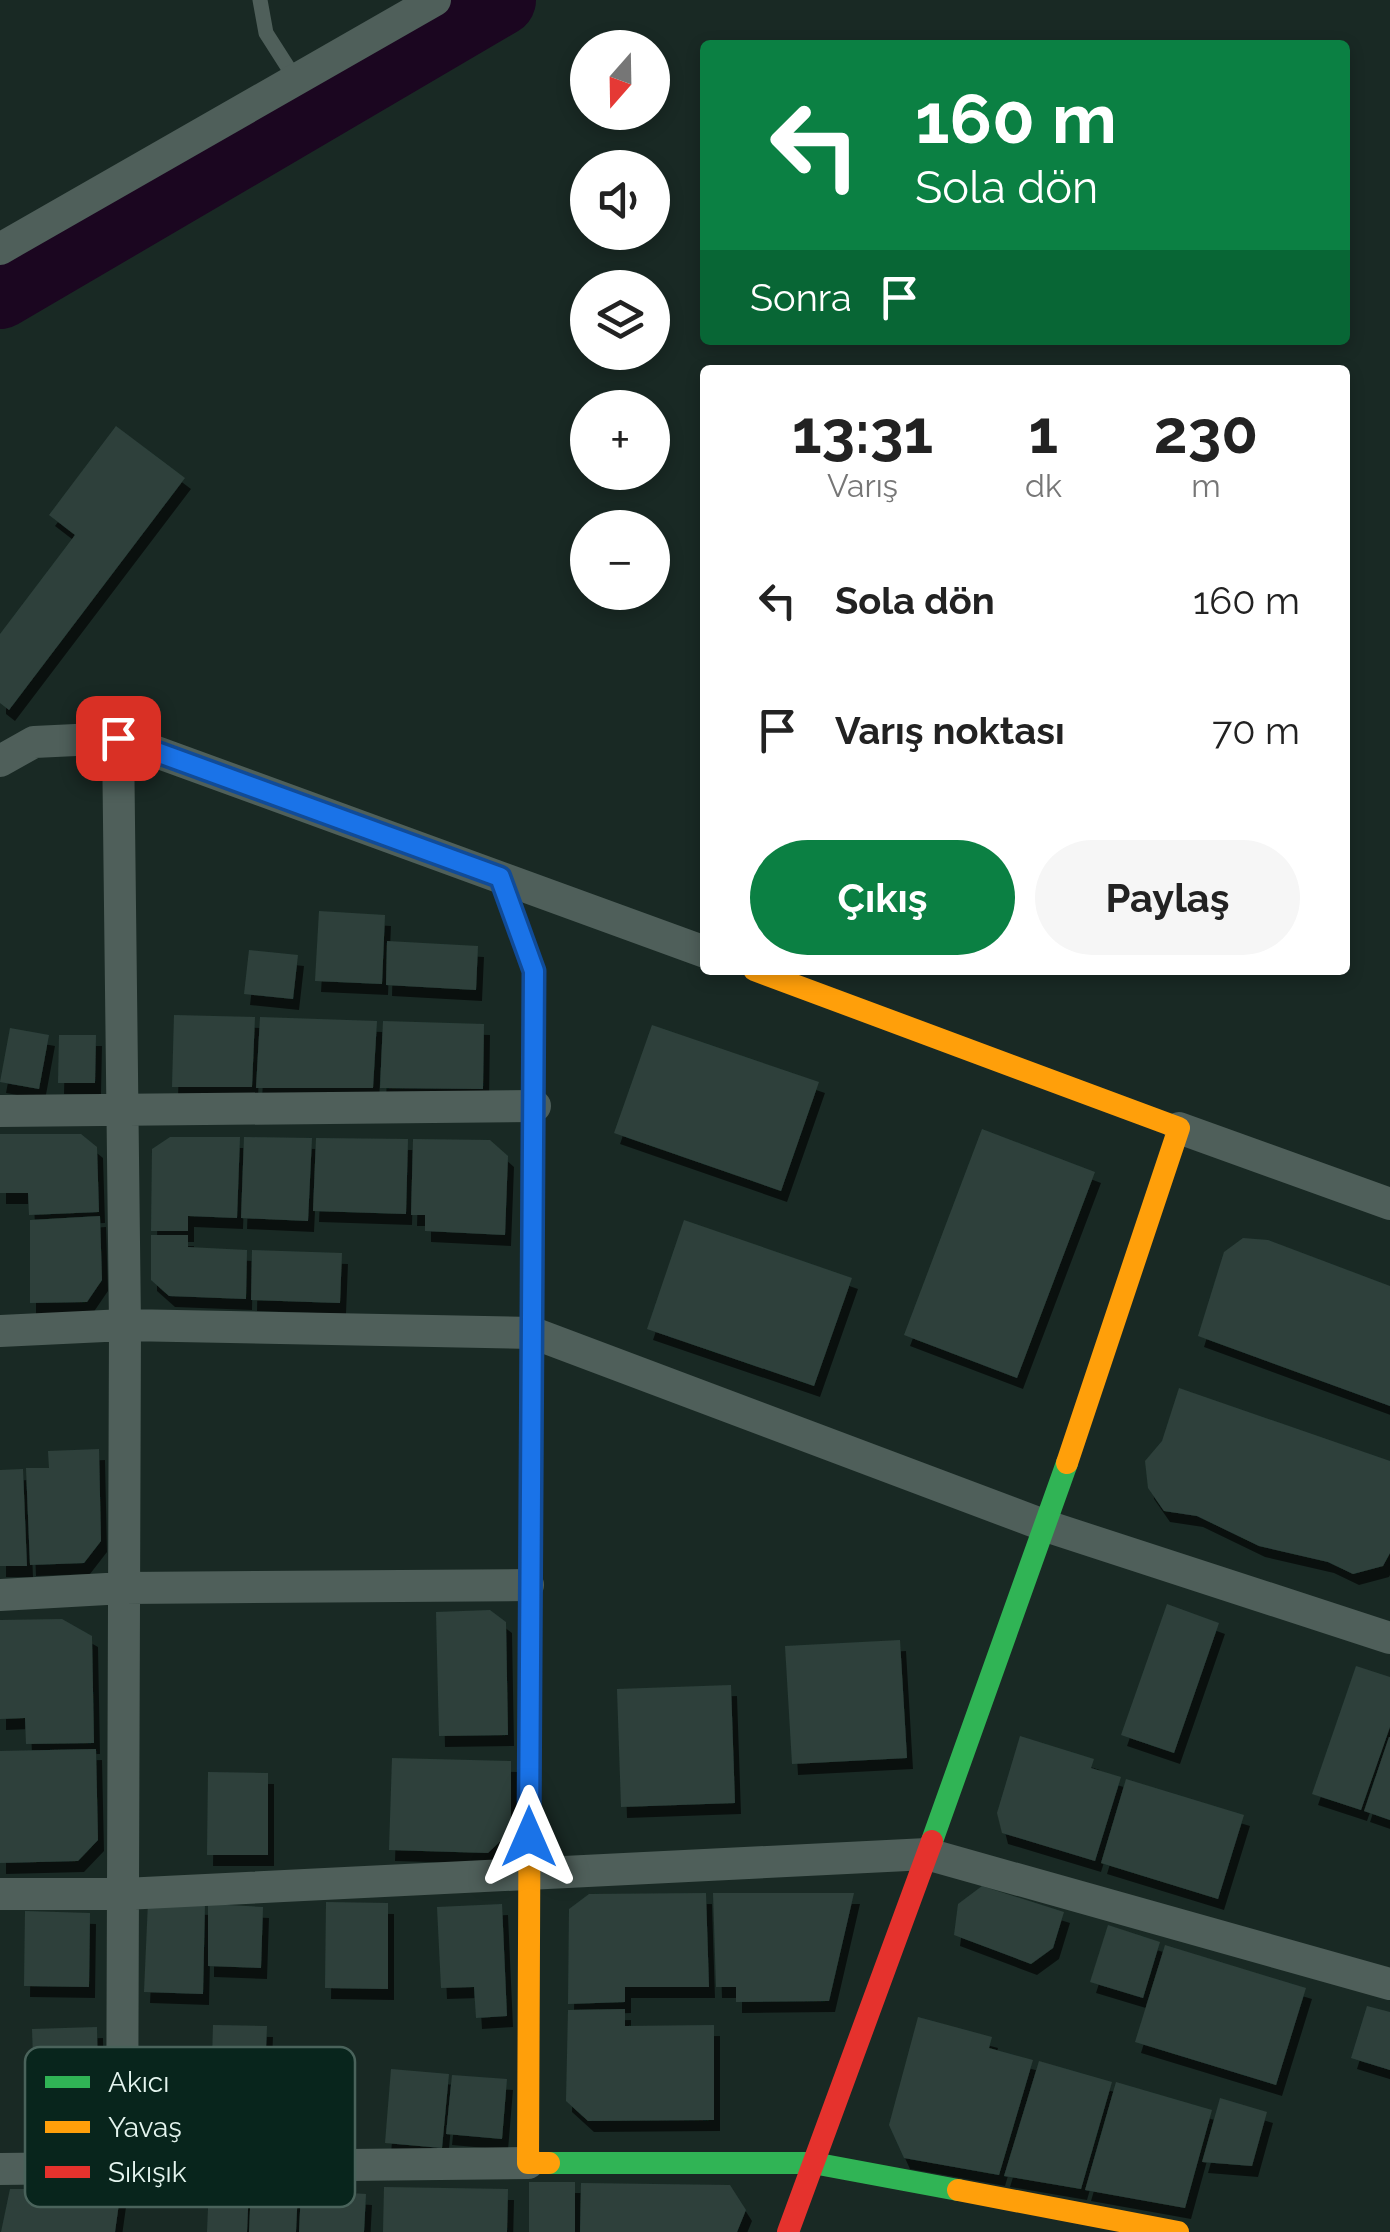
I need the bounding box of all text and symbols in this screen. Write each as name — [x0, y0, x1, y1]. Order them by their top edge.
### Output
north arrow — [570, 30, 670, 130]
map controls — [570, 30, 670, 610]
text: 160 m — [915, 77, 1117, 159]
icon: left — [750, 80, 880, 210]
button: sound — [570, 150, 670, 250]
text: Sola dön — [915, 161, 1098, 214]
button: layers — [570, 270, 670, 370]
icon: arrive — [872, 270, 927, 325]
text: Sonra — [750, 275, 852, 320]
button: + — [570, 390, 670, 490]
text: 13:31 — [792, 397, 933, 467]
text: 1 — [1029, 397, 1058, 467]
text: 230 — [1154, 397, 1258, 467]
text: Varış — [827, 467, 898, 504]
text: dk — [1025, 467, 1062, 504]
text: m — [1191, 467, 1221, 504]
button: − — [570, 510, 670, 610]
icon: left — [750, 573, 805, 628]
text: Sola dön — [835, 578, 995, 623]
text: 160 m — [1193, 578, 1300, 623]
pin — [76, 696, 161, 781]
icon: arrive — [750, 703, 805, 758]
text: Varış noktası — [835, 708, 1065, 753]
text: 70 m — [1212, 708, 1300, 753]
icon: arrive — [91, 711, 146, 766]
button: Çıkış — [750, 840, 1015, 955]
button: Paylaş — [1035, 840, 1300, 955]
position arrow — [477, 1785, 581, 1889]
legend — [25, 2047, 355, 2207]
text: Akıcı — [108, 2066, 169, 2099]
text: Yavaş — [108, 2111, 182, 2144]
text: Sıkışık — [108, 2156, 187, 2189]

